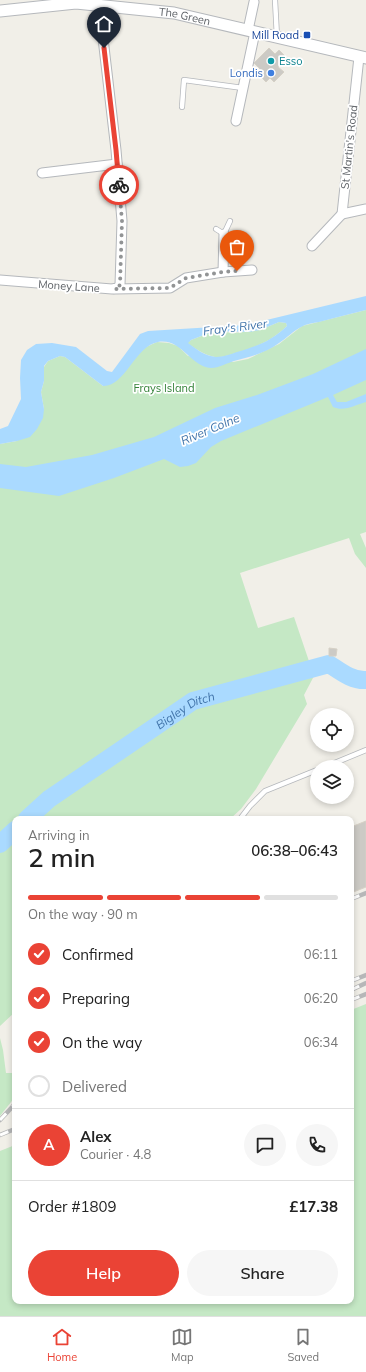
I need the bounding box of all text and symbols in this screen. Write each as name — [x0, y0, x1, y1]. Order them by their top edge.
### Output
street label: The Green — [158, 5, 212, 28]
pin — [87, 7.0, 121, 48]
icon: home — [93, 13, 115, 35]
place label: Mill Road — [252, 28, 299, 42]
marker: Mill Road — [302, 30, 312, 40]
place label: Esso — [279, 54, 303, 68]
marker: Esso — [266, 56, 276, 66]
place label: Londis — [230, 66, 263, 80]
marker: Londis — [266, 68, 276, 78]
street label: St Martin's Road — [338, 104, 360, 190]
courier — [99, 165, 139, 205]
icon: bike — [108, 174, 130, 196]
pin — [220, 230, 254, 271]
icon: bag — [226, 236, 248, 258]
street label: Money Lane — [38, 277, 100, 295]
water label: Fray's River — [202, 316, 269, 338]
park label: Frays Island — [133, 381, 195, 395]
water label: River Colne — [178, 410, 242, 448]
water label: Bigley Ditch — [152, 688, 216, 732]
map controls — [310, 708, 354, 804]
button: locate — [310, 708, 354, 752]
button: layers — [310, 760, 354, 804]
text: Arriving in — [28, 827, 90, 843]
text: 2 min — [28, 841, 96, 874]
text: 06:38–06:43 — [251, 841, 338, 860]
text: On the way · 90 m — [28, 906, 138, 922]
icon: check — [28, 943, 50, 965]
text: Confirmed — [62, 945, 133, 964]
text: 06:11 — [304, 946, 338, 962]
icon: check — [28, 987, 50, 1009]
text: Preparing — [62, 989, 130, 1008]
text: 06:20 — [304, 990, 338, 1006]
icon: check — [28, 1031, 50, 1053]
text: On the way — [62, 1033, 142, 1052]
text: 06:34 — [304, 1034, 338, 1050]
text: Delivered — [62, 1077, 127, 1096]
button: chat — [244, 1124, 286, 1166]
button: phone — [296, 1124, 338, 1166]
text: Alex — [80, 1127, 112, 1146]
text: A — [43, 1135, 55, 1154]
text: Courier · 4.8 — [80, 1146, 151, 1162]
text: Order #1809 — [28, 1197, 116, 1216]
text: £17.38 — [289, 1197, 338, 1216]
button: Help — [28, 1250, 179, 1296]
button: Share — [187, 1250, 338, 1296]
tab: Home — [47, 1326, 77, 1364]
tab: Map — [171, 1326, 194, 1364]
tab: Saved — [287, 1326, 319, 1364]

